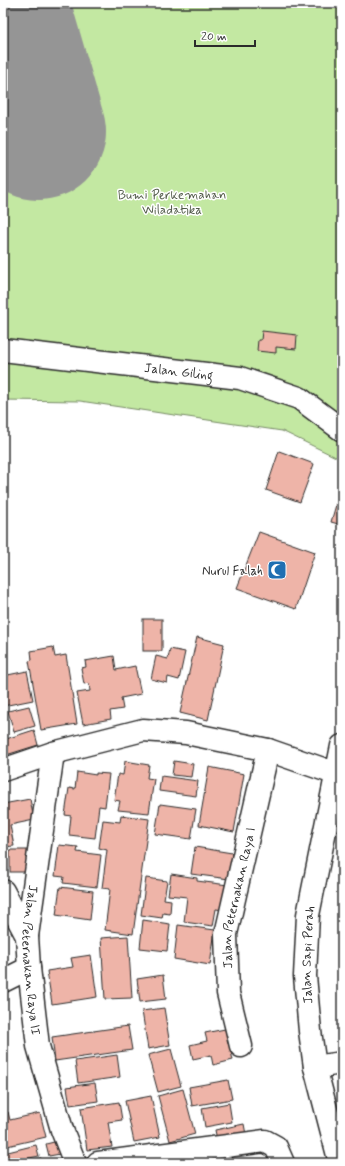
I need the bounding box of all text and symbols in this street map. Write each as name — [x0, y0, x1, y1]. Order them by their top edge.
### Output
scale bar — [195, 22, 255, 48]
text: 20 m — [201, 29, 227, 45]
park label: Bumi Perkemahan Wiladatika — [118, 187, 226, 219]
street label: Jalan Giling — [143, 360, 214, 387]
mosque icon: Nurul Falah — [266, 559, 288, 581]
place label: Nurul Falah — [202, 563, 263, 580]
street label: Jalan Peternakan Raya I — [219, 826, 260, 969]
street label: Jalan Peternakan Raya II — [17, 884, 44, 1036]
street label: Jalan Sapi Perah — [298, 904, 320, 1005]

